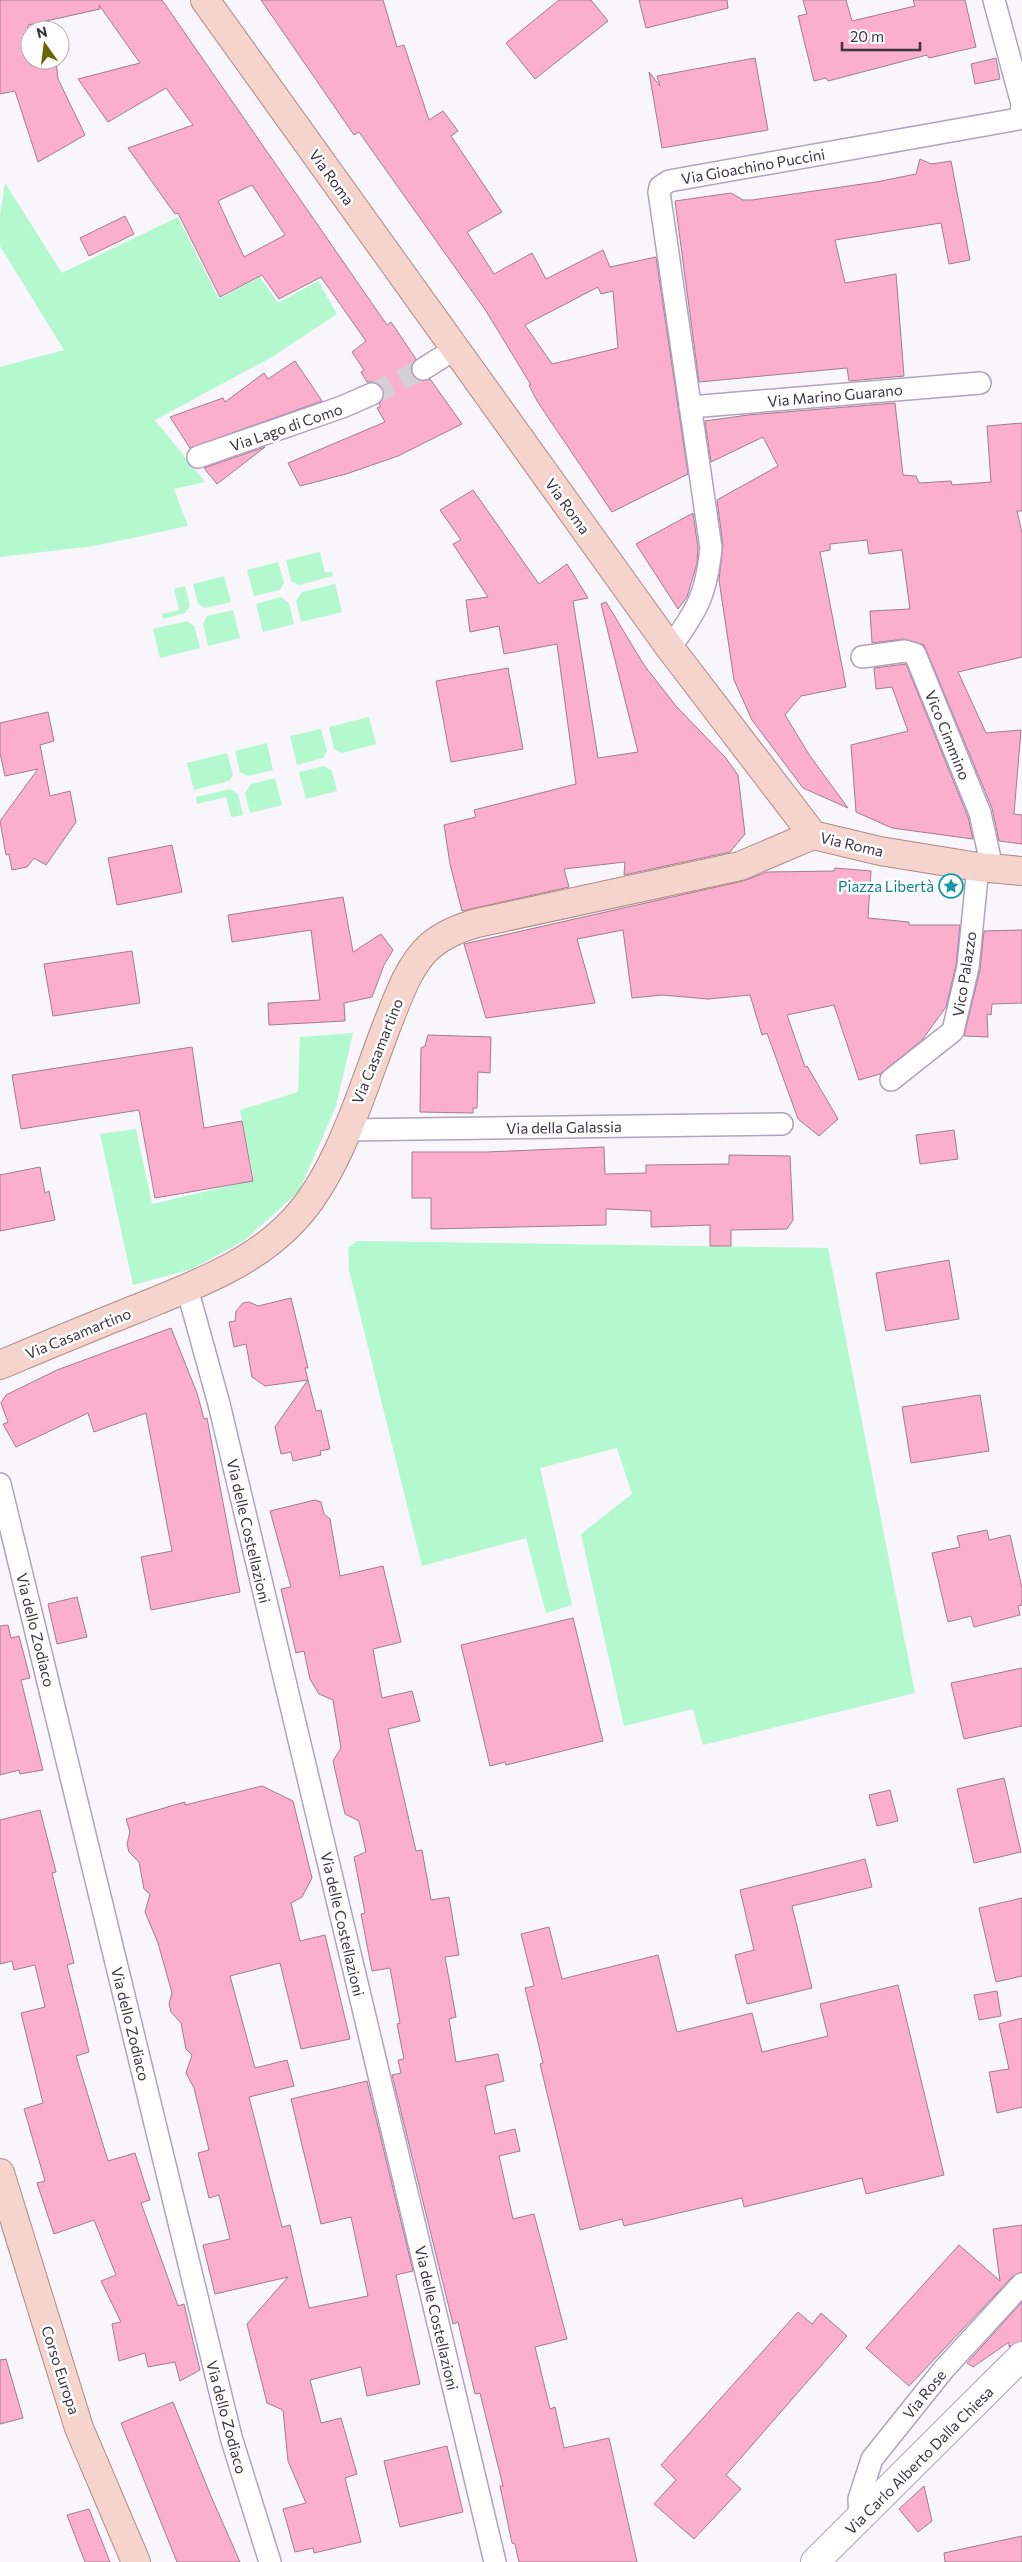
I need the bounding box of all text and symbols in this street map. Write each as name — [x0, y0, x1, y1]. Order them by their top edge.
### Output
north arrow — [20, 20, 70, 70]
scale bar — [842, 20, 920, 52]
text: N — [35, 22, 49, 41]
text: 20 m — [850, 27, 884, 45]
street label: Via Gioachino Puccini — [680, 144, 826, 188]
street label: Via Roma — [306, 146, 358, 208]
street label: Via Marino Guarano — [767, 380, 903, 410]
street label: Via Lago di Como — [227, 399, 345, 455]
street label: Via Roma — [542, 475, 594, 537]
street label: Vico Cimmino — [922, 688, 974, 783]
street label: Via Roma — [819, 828, 885, 860]
place icon: Piazza Libertà — [938, 873, 964, 899]
place label: Piazza Libertà — [838, 877, 934, 895]
street label: Vico Palazzo — [948, 930, 980, 1018]
street label: Via Casamartino — [348, 996, 406, 1106]
street label: Via della Galassia — [506, 1117, 622, 1137]
street label: Via Casamartino — [23, 1304, 133, 1362]
street label: Via delle Costellazioni — [224, 1457, 274, 1605]
street label: Via dello Zodiaco — [13, 1571, 59, 1689]
street label: Via delle Costellazioni — [318, 1850, 368, 1998]
street label: Via dello Zodiaco — [108, 1965, 154, 2083]
street label: Via delle Costellazioni — [412, 2244, 462, 2392]
street label: Corso Europa — [38, 2323, 84, 2417]
street label: Via dello Zodiaco — [203, 2358, 251, 2476]
street label: Via Rose — [899, 2366, 949, 2422]
street label: Via Carlo Alberto Dalla Chiesa — [841, 2382, 997, 2538]

